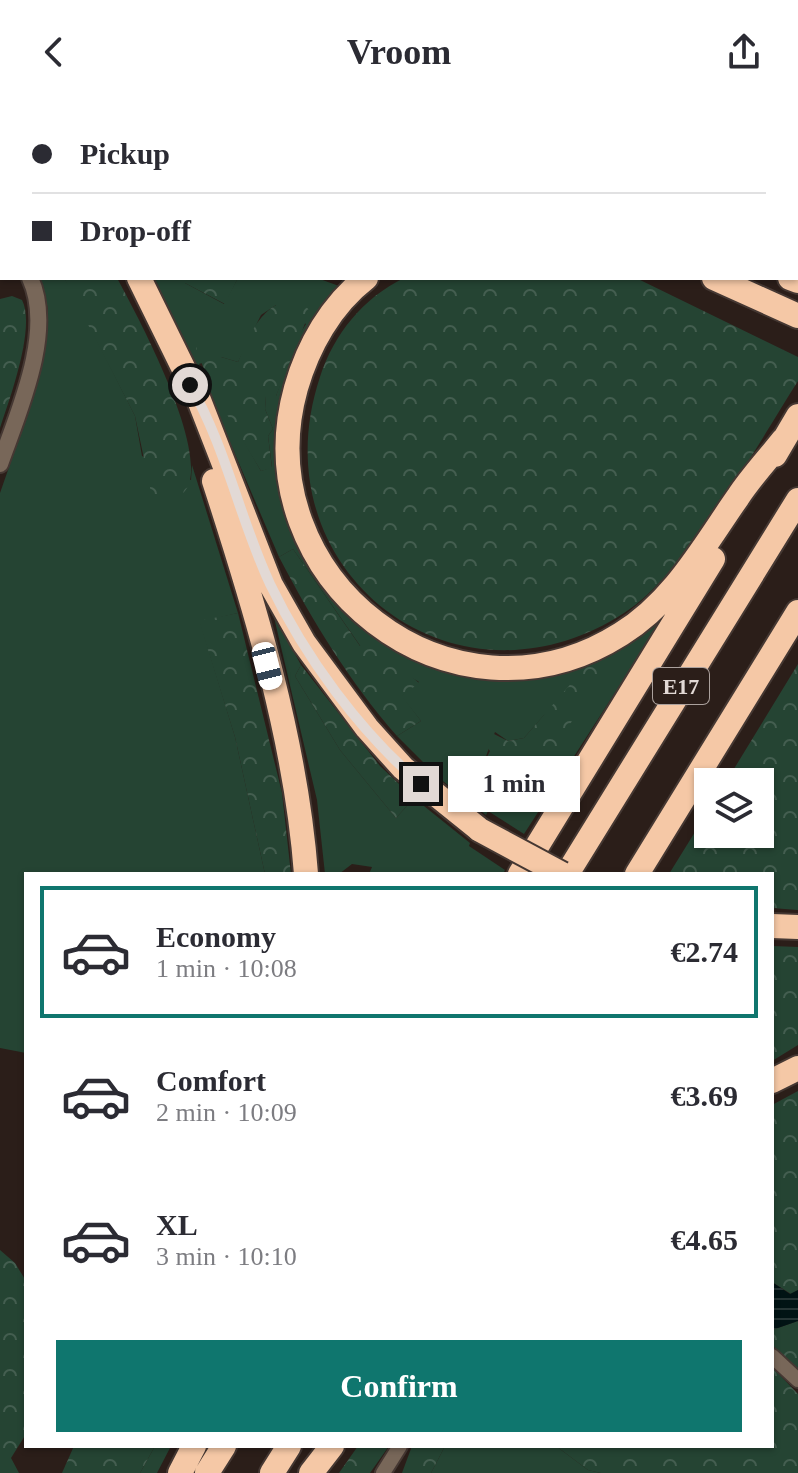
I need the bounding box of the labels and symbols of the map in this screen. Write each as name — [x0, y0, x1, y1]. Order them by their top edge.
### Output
route start — [172, 367, 208, 403]
car — [250, 640, 284, 692]
road number: E17 — [653, 668, 709, 704]
callout: 1 min — [449, 756, 581, 812]
route end — [403, 766, 439, 802]

